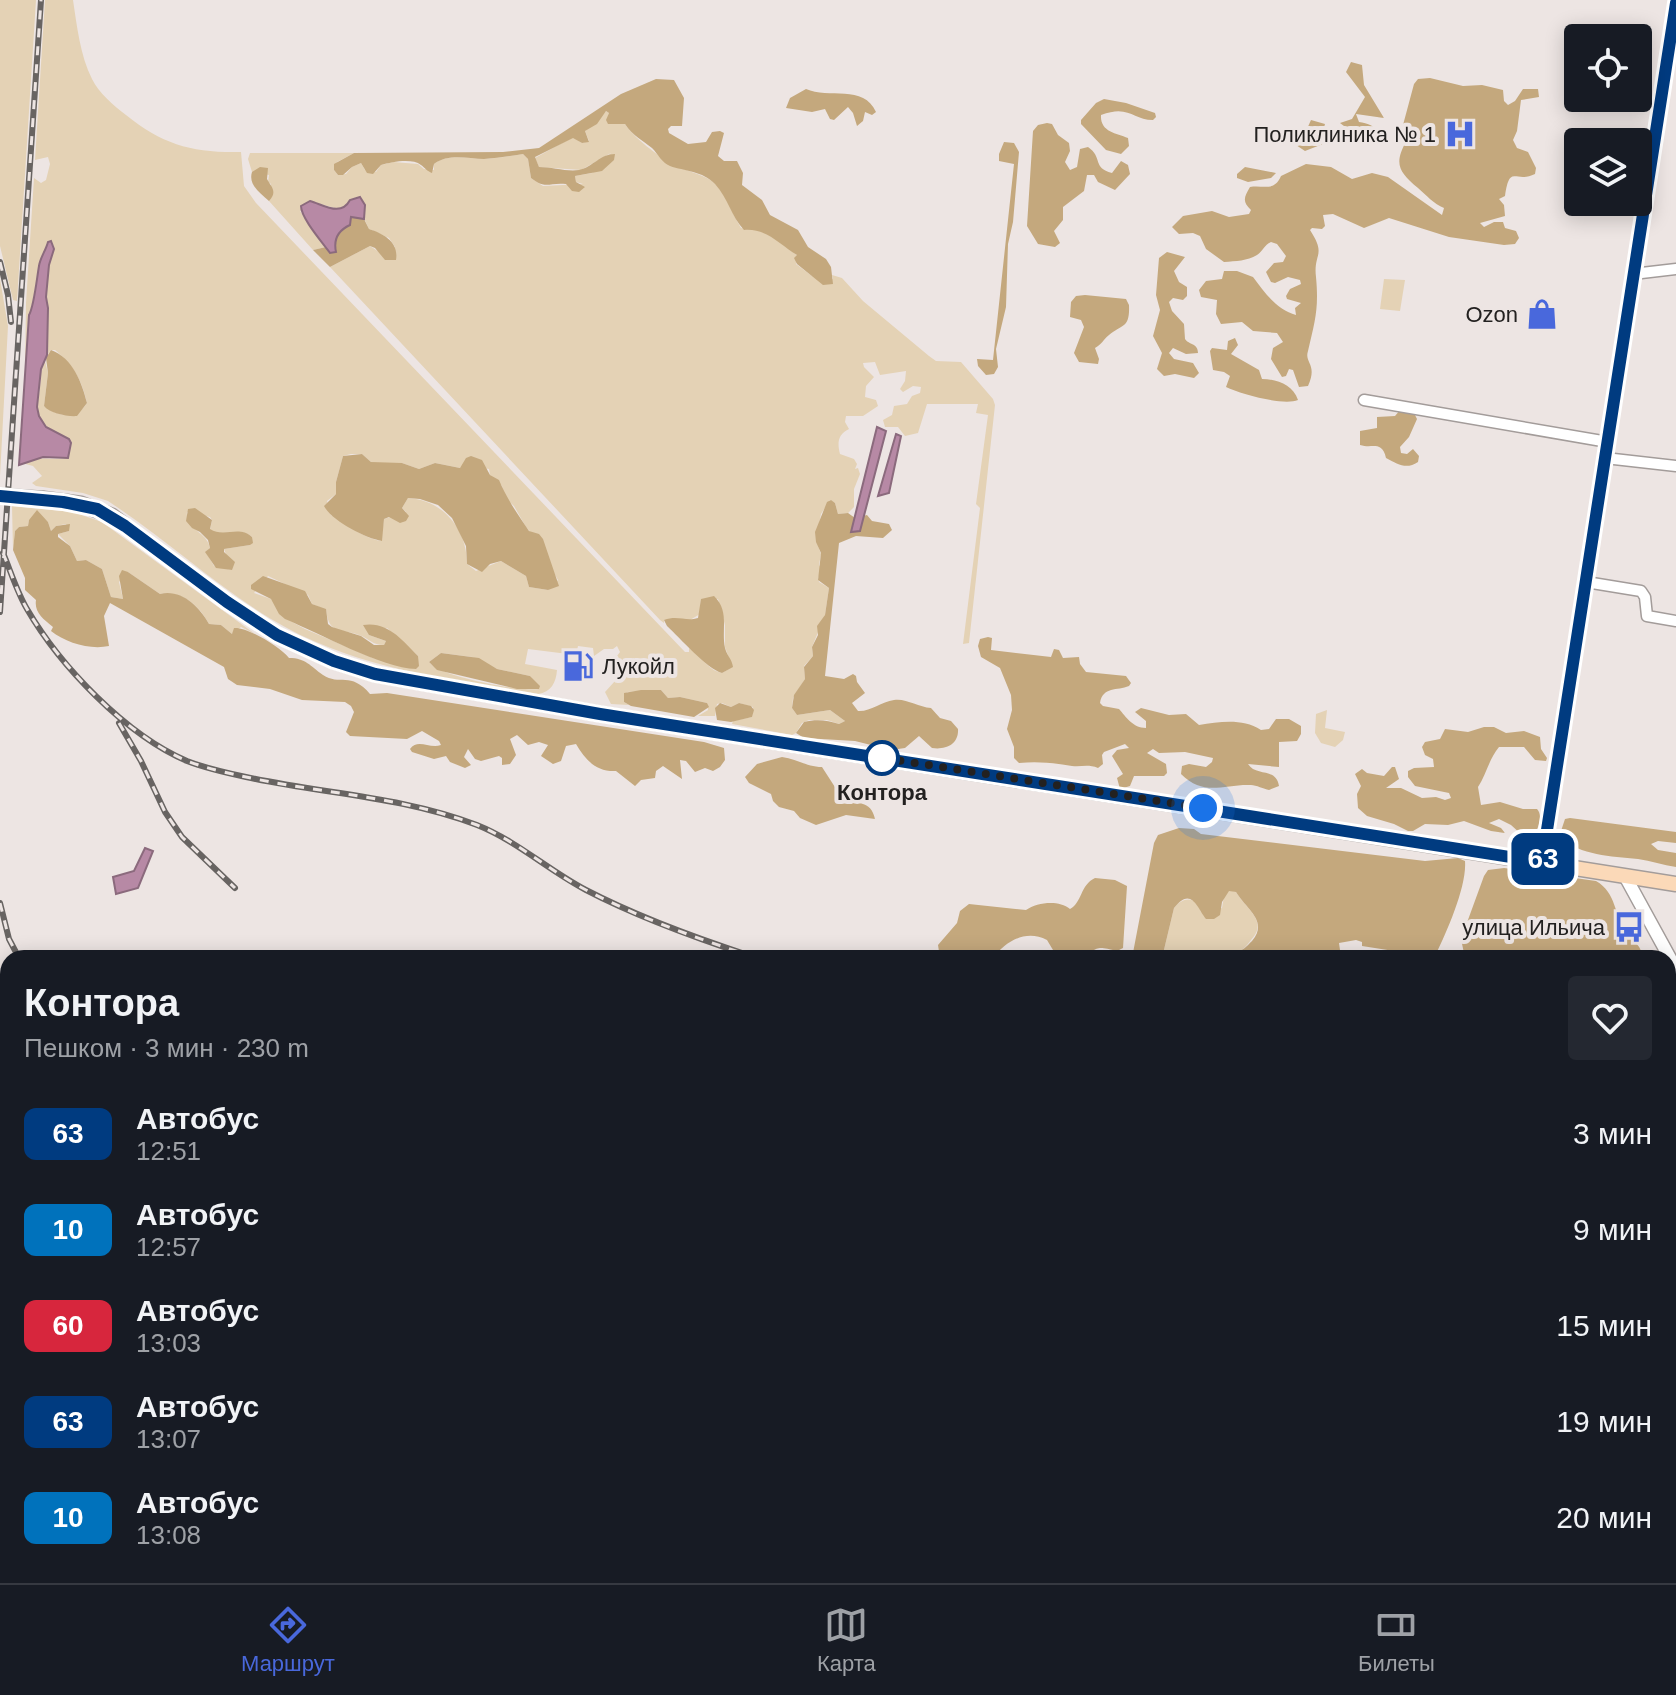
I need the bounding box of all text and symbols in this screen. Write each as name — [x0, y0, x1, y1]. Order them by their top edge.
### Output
map controls — [1564, 24, 1652, 216]
button: locate — [1564, 24, 1652, 112]
hospital icon: Поликлиника № 1 — [1443, 117, 1477, 151]
place label: Поликлиника № 1 — [1253, 122, 1436, 147]
button: layers — [1564, 128, 1652, 216]
shop icon: Ozon — [1525, 297, 1559, 331]
place label: Ozon — [1465, 302, 1518, 327]
fuel station icon: Лукойл — [561, 649, 595, 683]
place label: Лукойл — [602, 654, 675, 679]
marker: Контора — [865, 741, 899, 775]
place label: Контора — [837, 780, 928, 805]
your location — [1183, 788, 1223, 828]
line badge: 63 — [1507, 833, 1579, 885]
text: 63 — [1527, 843, 1559, 874]
bus stop icon: улица Ильича — [1612, 910, 1646, 944]
place label: улица Ильича — [1462, 915, 1606, 940]
button: heart — [1568, 976, 1652, 1060]
text: Контора — [24, 982, 179, 1024]
text: Пешком · 3 мин · 230 m — [24, 1033, 309, 1063]
text: Автобус — [136, 1102, 259, 1135]
text: 3 мин — [1573, 1117, 1652, 1150]
text: 63 — [52, 1118, 84, 1149]
text: 12:51 — [136, 1136, 201, 1166]
text: Автобус — [136, 1198, 259, 1231]
text: 9 мин — [1573, 1213, 1652, 1246]
text: 10 — [52, 1214, 84, 1245]
text: 12:57 — [136, 1232, 201, 1262]
text: Автобус — [136, 1294, 259, 1327]
text: 15 мин — [1556, 1309, 1652, 1342]
text: 60 — [52, 1310, 84, 1341]
text: 13:03 — [136, 1328, 201, 1358]
text: Автобус — [136, 1390, 259, 1423]
text: 19 мин — [1556, 1405, 1652, 1438]
text: 63 — [52, 1406, 84, 1437]
text: 13:07 — [136, 1424, 201, 1454]
text: Автобус — [136, 1486, 259, 1519]
text: 20 мин — [1556, 1501, 1652, 1534]
text: 10 — [52, 1502, 84, 1533]
text: 13:08 — [136, 1520, 201, 1550]
tab: Маршрут — [241, 1603, 335, 1677]
tab: Карта — [817, 1603, 876, 1677]
tab: Билеты — [1358, 1603, 1435, 1677]

